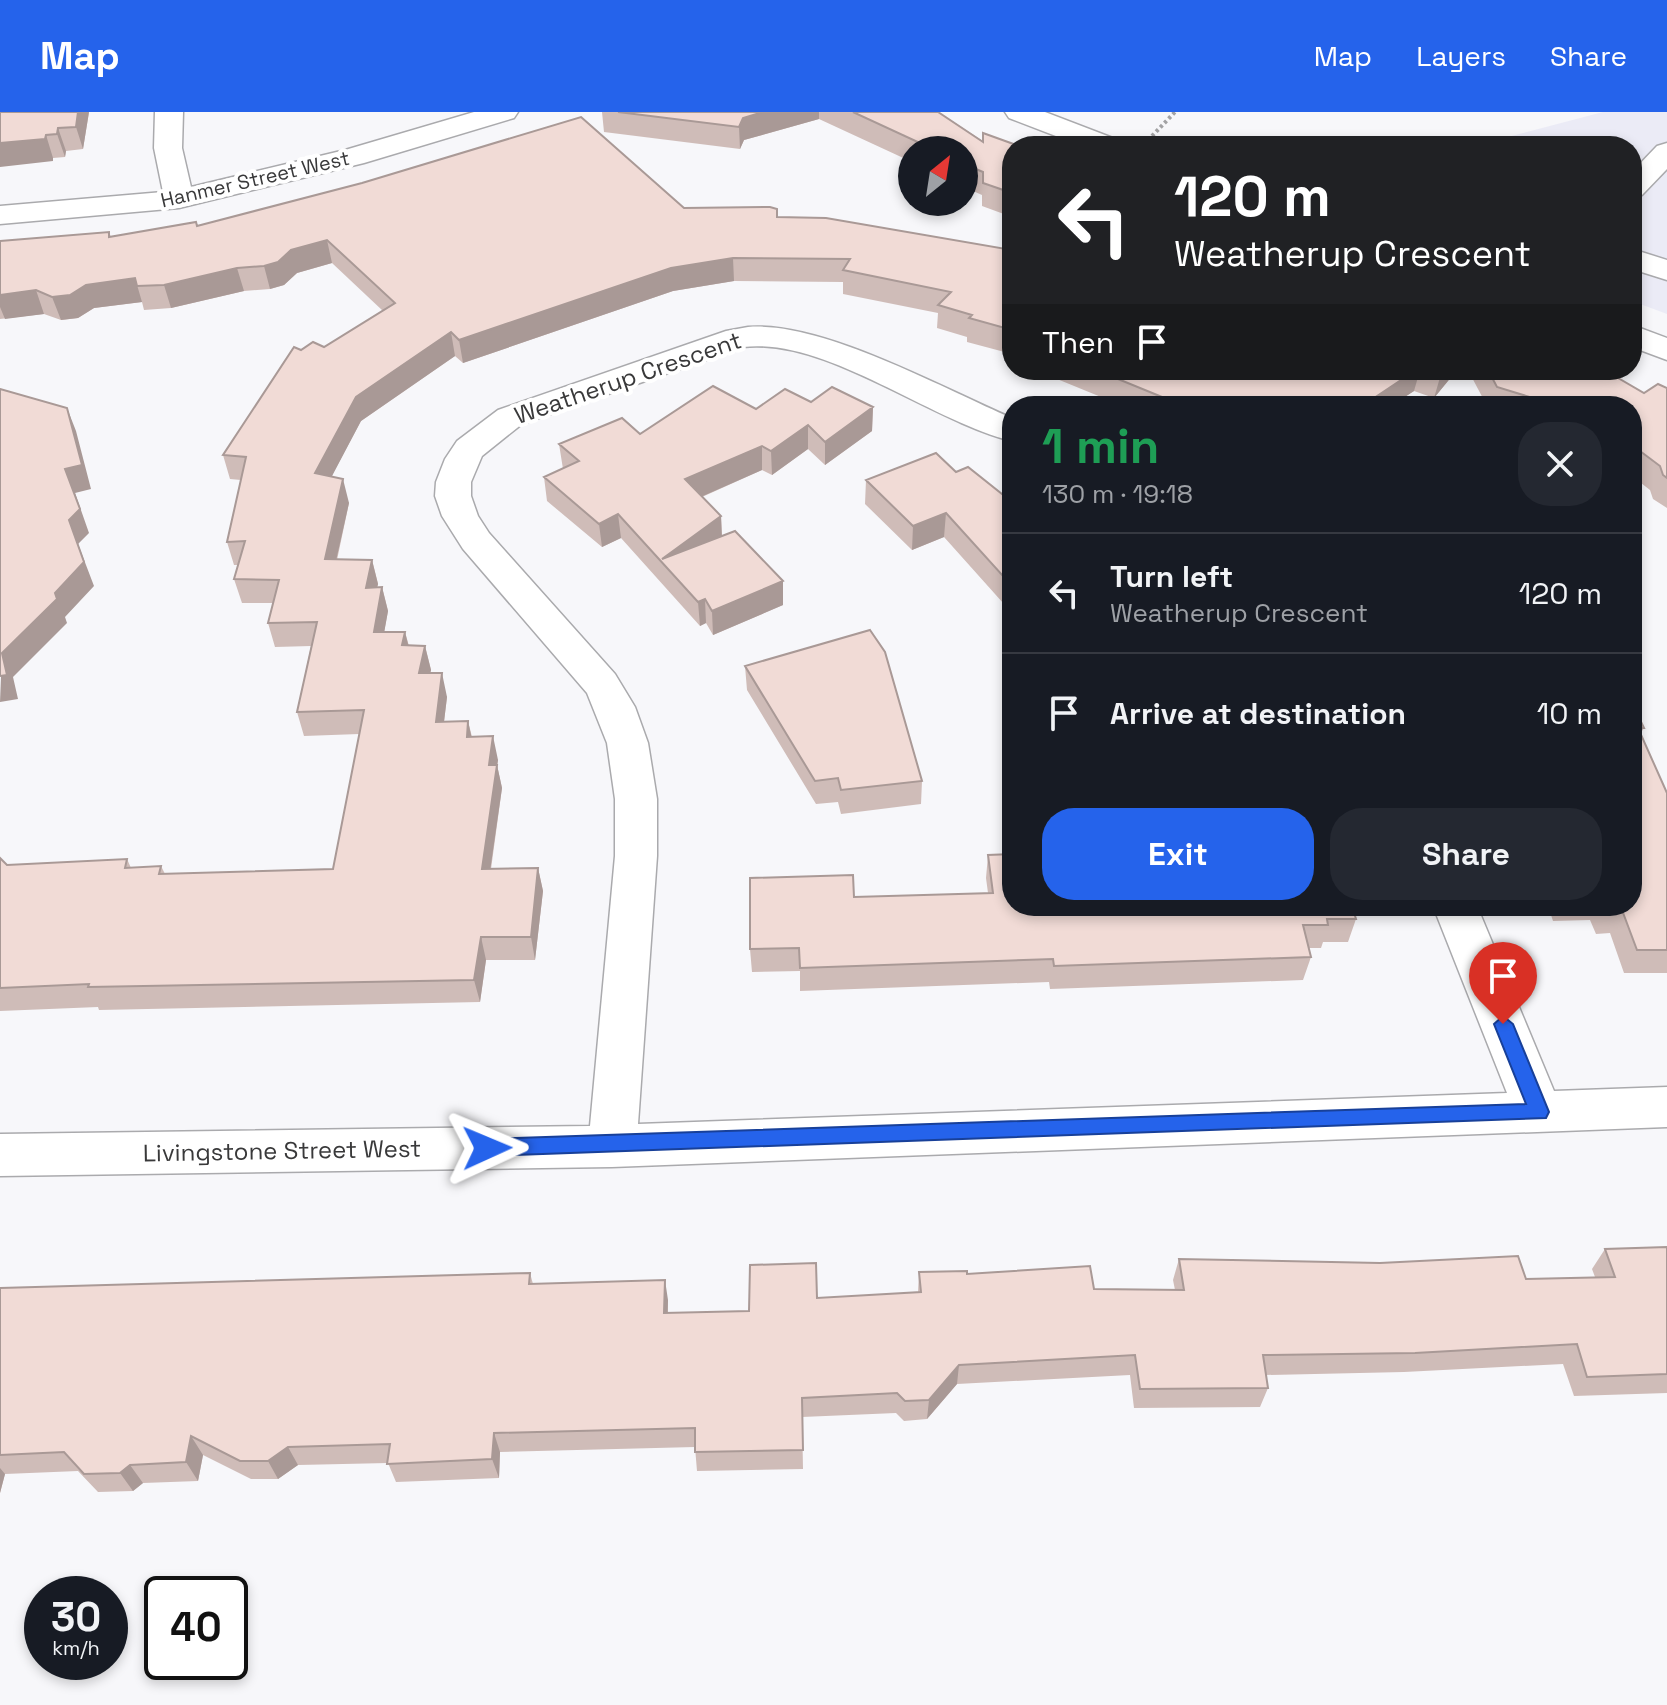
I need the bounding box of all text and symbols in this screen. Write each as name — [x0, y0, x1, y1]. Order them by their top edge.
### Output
text: Map — [40, 32, 120, 80]
text: Map — [1314, 38, 1372, 74]
text: Layers — [1416, 38, 1506, 74]
text: Share — [1550, 38, 1627, 74]
north arrow — [898, 136, 978, 216]
map controls — [898, 136, 978, 216]
street label: Hanmer Street West — [158, 145, 352, 213]
text: 120 m — [1174, 161, 1331, 232]
icon: left — [1042, 168, 1146, 272]
text: Weatherup Crescent — [1174, 231, 1531, 277]
icon: arrive — [1130, 320, 1174, 364]
text: Then — [1042, 323, 1114, 362]
street label: Weatherup Crescent — [510, 324, 745, 431]
text: 1 min — [1042, 416, 1159, 477]
button: close — [1518, 422, 1602, 506]
text: 130 m · 19:18 — [1042, 477, 1193, 511]
text: Turn left — [1110, 557, 1233, 596]
icon: left — [1042, 571, 1086, 615]
text: 120 m — [1519, 574, 1602, 613]
text: Weatherup Crescent — [1110, 596, 1368, 630]
icon: arrive — [1042, 691, 1086, 735]
text: Arrive at destination — [1110, 694, 1406, 733]
text: 10 m — [1537, 694, 1602, 733]
button: Exit — [1042, 808, 1314, 900]
button: Share — [1330, 808, 1602, 900]
pin — [1469, 942, 1537, 1024]
icon: arrive — [1481, 954, 1525, 998]
position arrow — [445, 1106, 529, 1190]
street label: Livingstone Street West — [143, 1133, 421, 1168]
speed limit sign: 40 — [144, 1576, 248, 1680]
text: 30 — [51, 1592, 101, 1643]
text: km/h — [52, 1635, 100, 1661]

